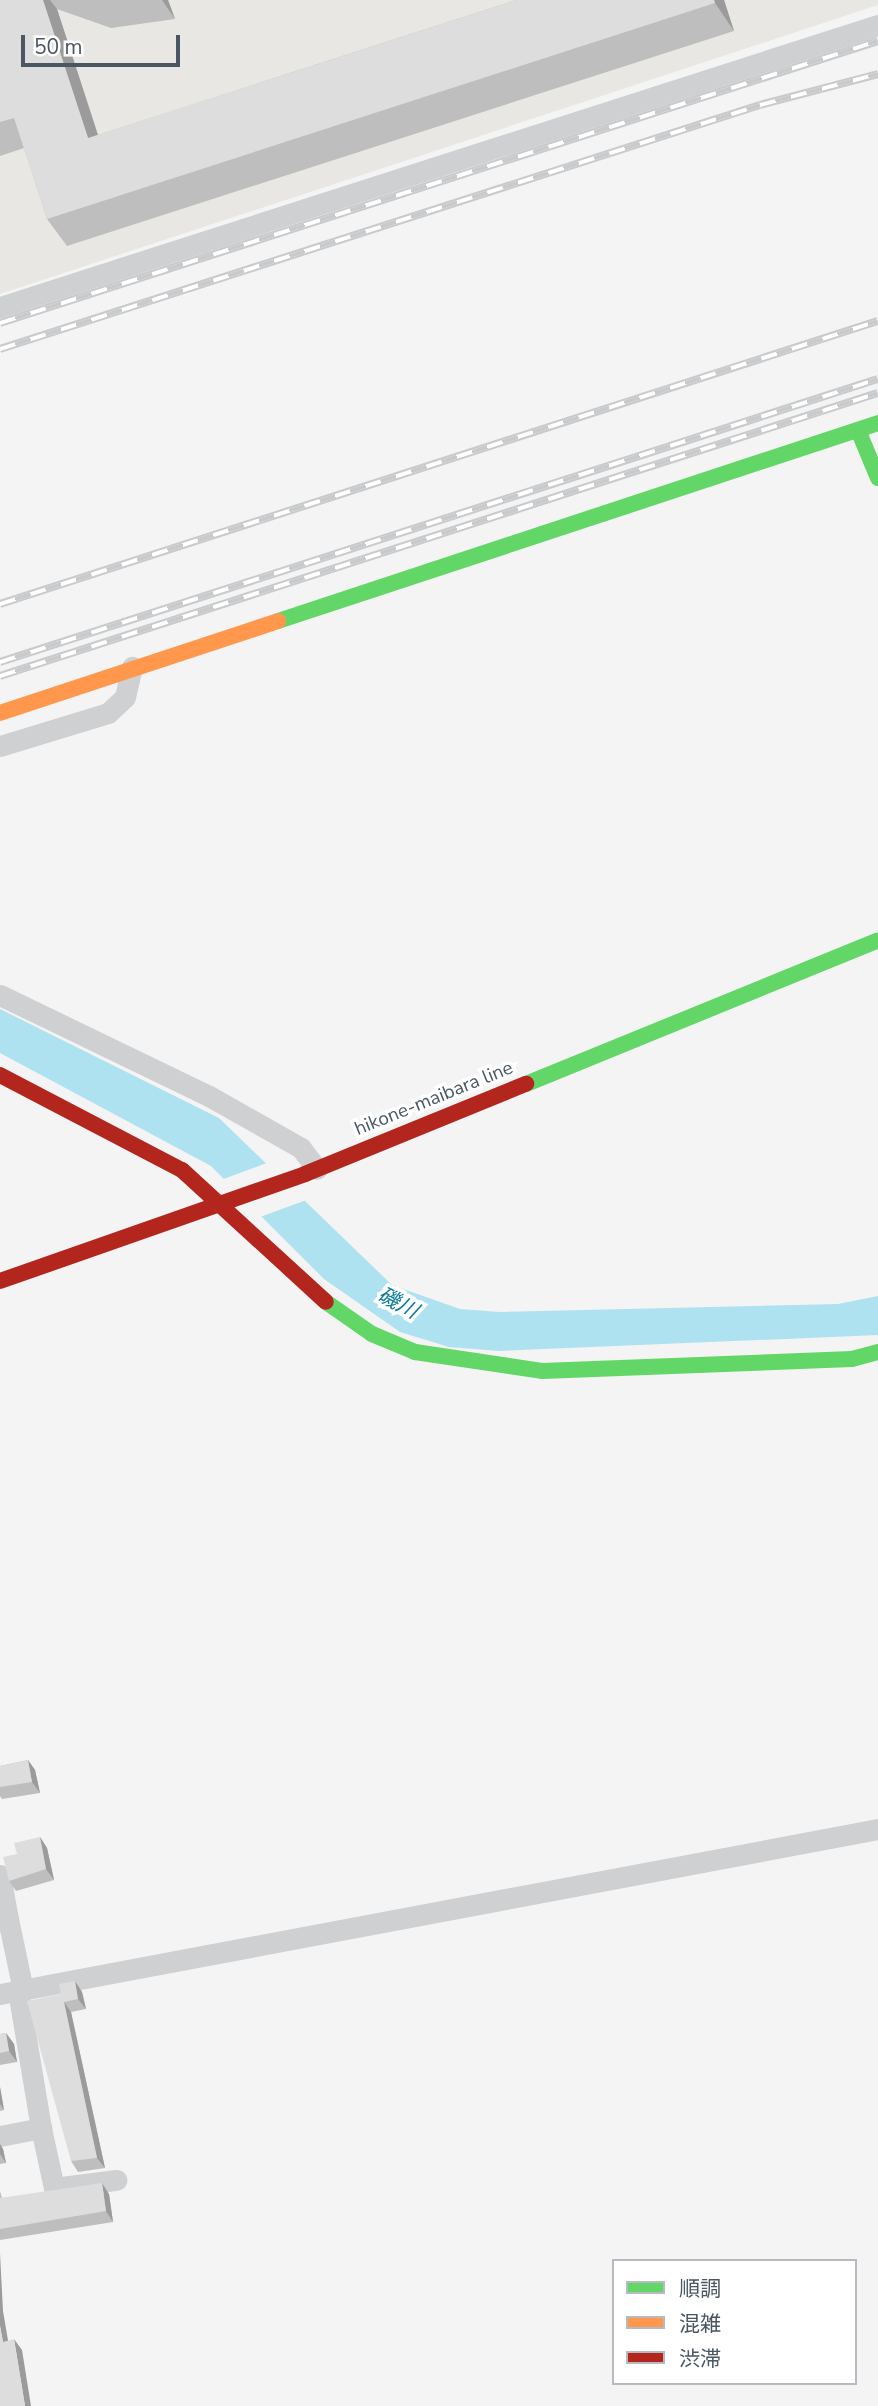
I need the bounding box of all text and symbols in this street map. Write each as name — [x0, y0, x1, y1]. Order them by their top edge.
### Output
scale bar — [24, 21, 184, 65]
text: 50 m — [34, 33, 83, 61]
street label: hikone-maibara line — [352, 1057, 516, 1141]
water label: 磯川 — [374, 1282, 422, 1324]
legend — [612, 2259, 857, 2385]
text: 順調 — [679, 2275, 721, 2303]
text: 混雑 — [679, 2310, 721, 2338]
text: 渋滞 — [679, 2345, 721, 2373]

